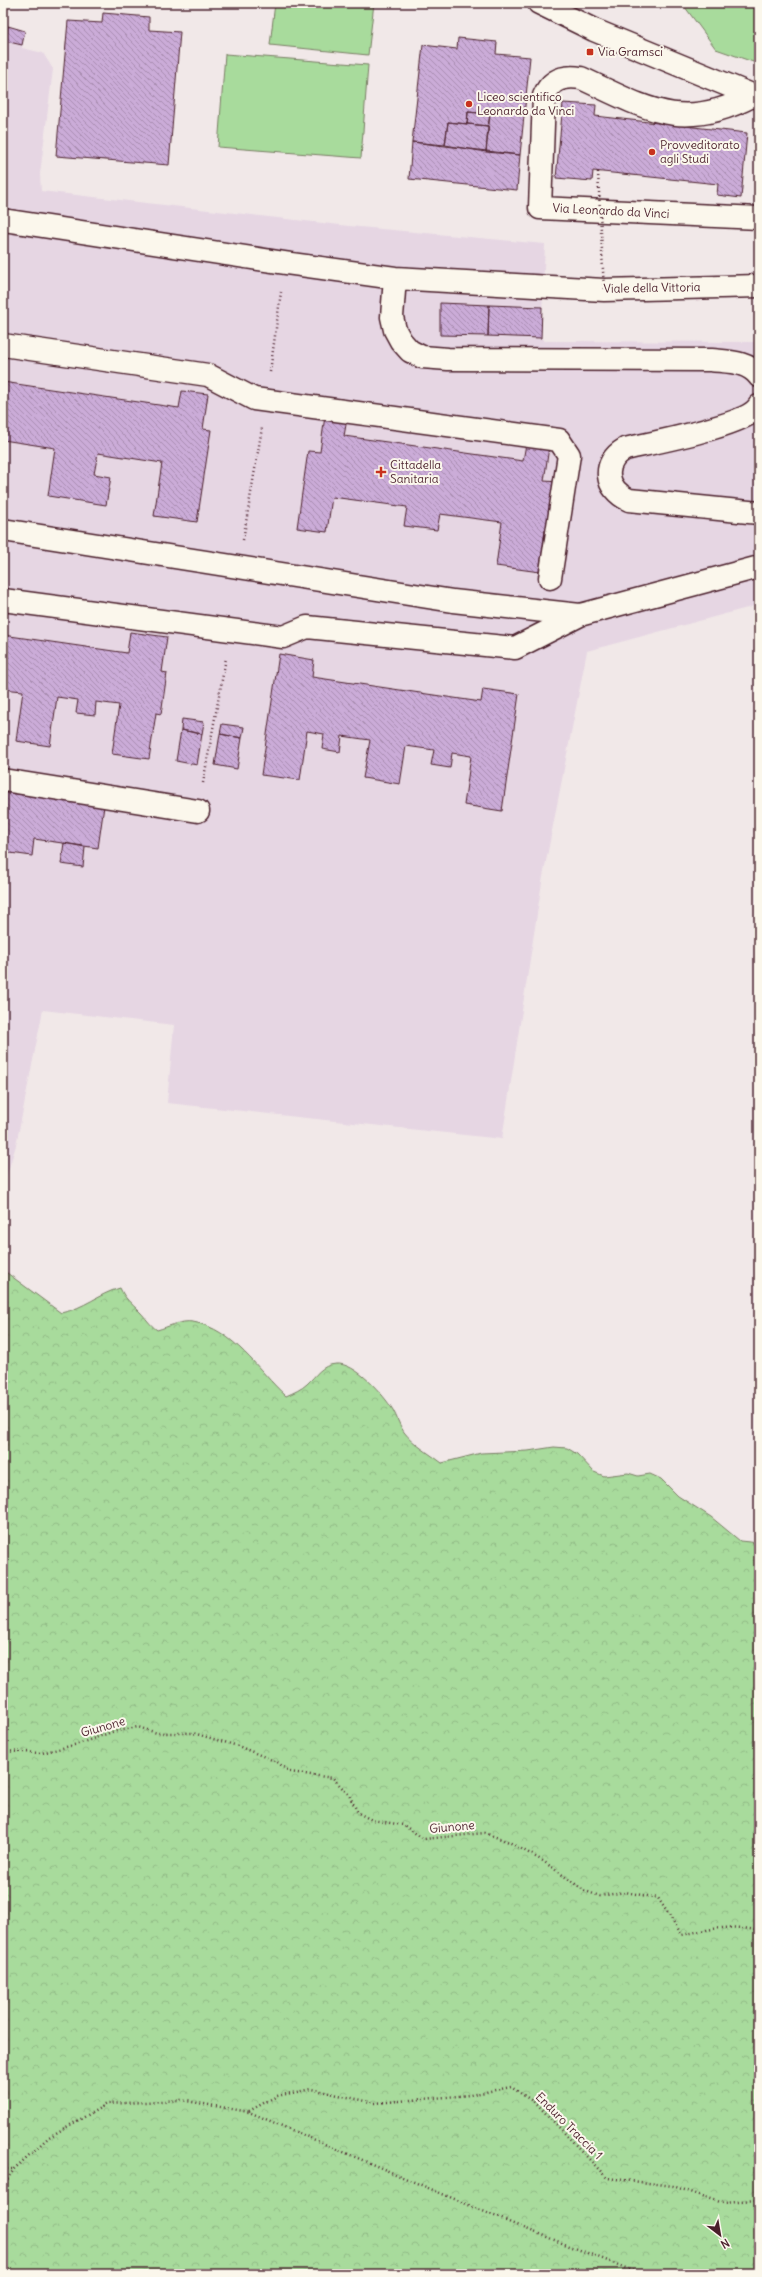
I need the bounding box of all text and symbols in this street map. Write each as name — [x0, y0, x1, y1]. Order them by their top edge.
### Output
place label: Via Gramsci — [598, 44, 663, 59]
marker: Via Gramsci — [585, 47, 595, 57]
place label: Liceo scientifico Leonardo da Vinci — [477, 89, 574, 118]
marker: Liceo scientifico Leonardo da Vinci — [464, 99, 474, 109]
place label: Provveditorato agli Studi — [660, 137, 740, 166]
marker: Provveditorato agli Studi — [647, 147, 657, 157]
street label: Via Leonardo da Vinci — [552, 200, 670, 221]
street label: Viale della Vittoria — [603, 279, 701, 296]
place label: Cittadella Sanitaria — [390, 457, 441, 486]
marker: Cittadella Sanitaria — [375, 466, 387, 478]
street label: Giunone — [79, 1713, 127, 1740]
street label: Giunone — [429, 1817, 475, 1836]
street label: Enduro Traccia 1 — [533, 2089, 606, 2162]
north arrow — [700, 2215, 740, 2255]
text: N — [718, 2236, 732, 2252]

